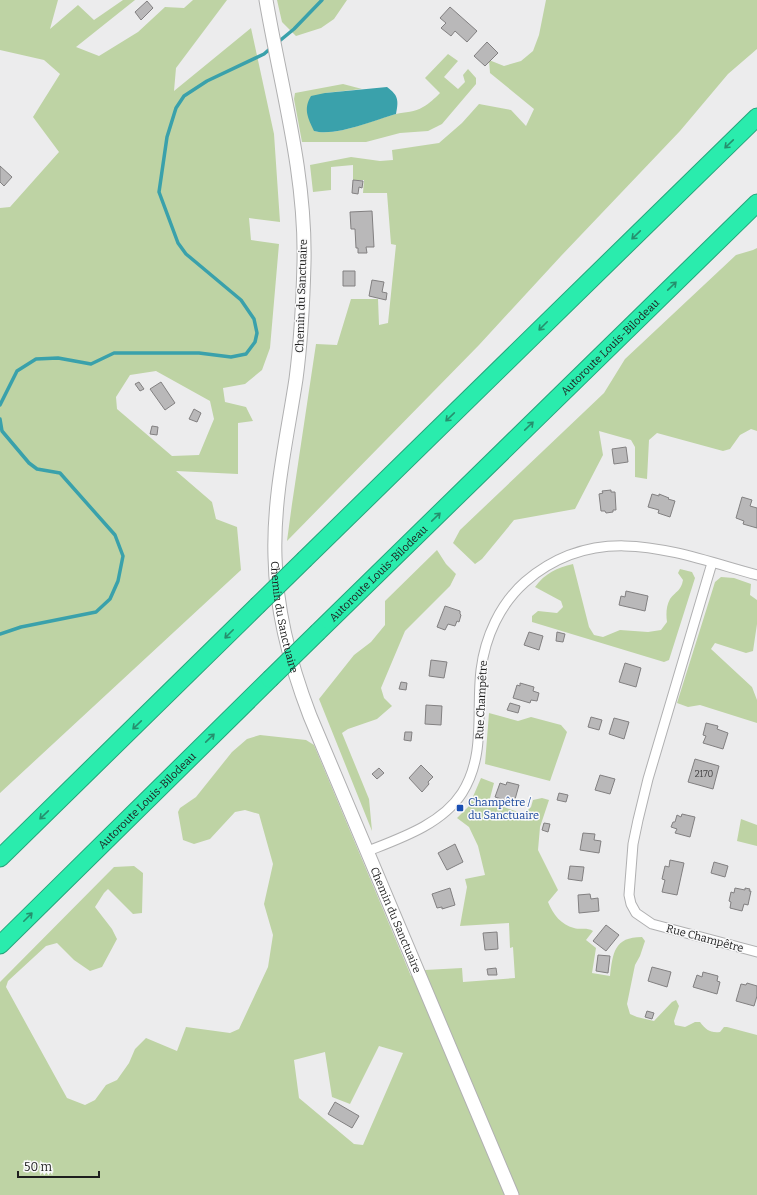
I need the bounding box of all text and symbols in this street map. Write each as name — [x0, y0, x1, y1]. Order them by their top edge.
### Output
one-way arrow — [724, 139, 734, 149]
one-way arrow — [631, 230, 641, 240]
street label: Chemin du Sanctuaire — [293, 239, 310, 353]
one-way arrow — [667, 281, 677, 291]
street label: Autoroute Louis-Bilodeau — [558, 296, 662, 398]
one-way arrow — [538, 321, 548, 331]
one-way arrow — [445, 412, 455, 422]
one-way arrow — [524, 421, 534, 430]
one-way arrow — [431, 512, 441, 521]
street label: Autoroute Louis-Bilodeau — [327, 523, 430, 624]
street label: Chemin du Sanctuaire — [268, 561, 301, 675]
one-way arrow — [224, 629, 234, 639]
street label: Rue Champêtre — [473, 660, 490, 740]
one-way arrow — [132, 720, 142, 730]
one-way arrow — [205, 733, 215, 743]
street label: Autoroute Louis-Bilodeau — [95, 750, 199, 852]
house number: 2170 — [695, 769, 714, 779]
place label: Champêtre / du Sanctuaire — [468, 796, 539, 822]
marker: Champêtre / du Sanctuaire — [455, 803, 465, 813]
one-way arrow — [39, 811, 49, 820]
street label: Chemin du Sanctuaire — [367, 865, 424, 975]
one-way arrow — [23, 912, 33, 922]
street label: Rue Champêtre — [665, 922, 745, 955]
scale bar — [18, 1153, 99, 1179]
text: 50 m — [24, 1160, 53, 1174]

